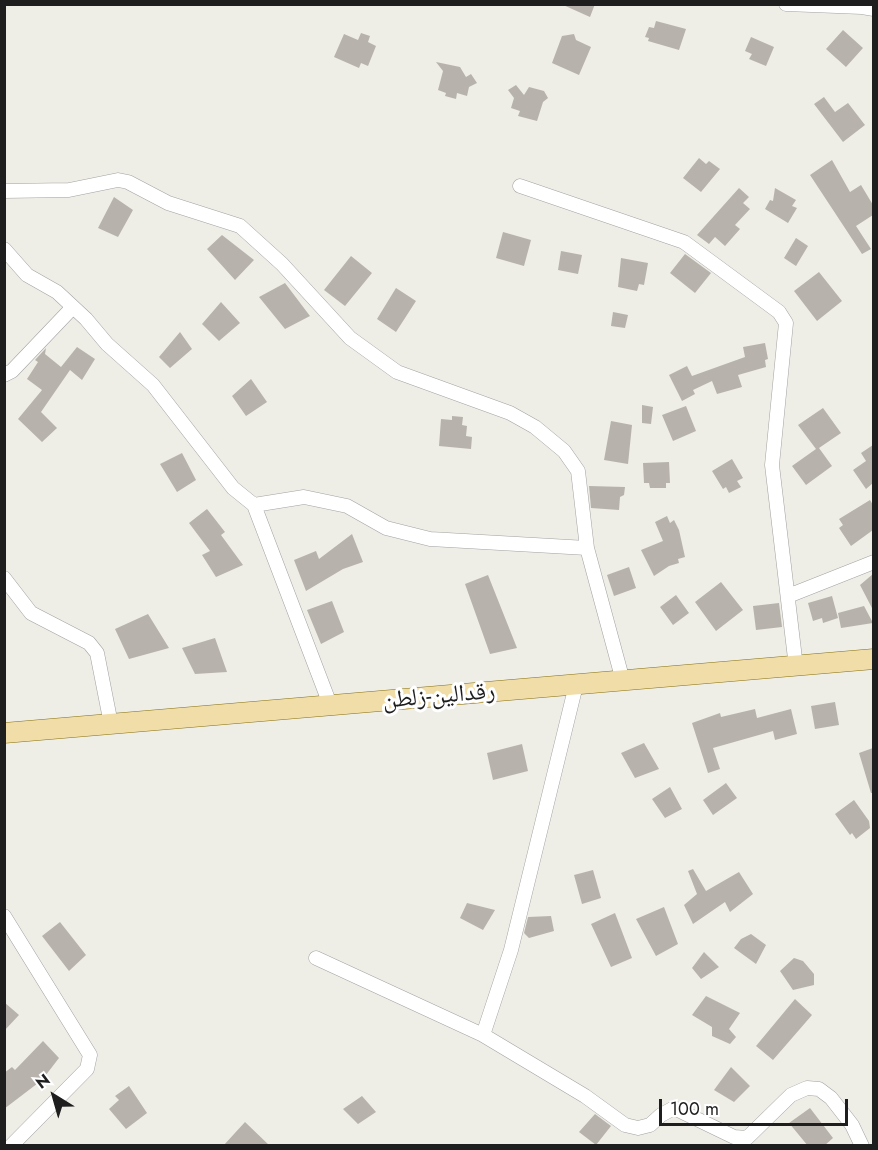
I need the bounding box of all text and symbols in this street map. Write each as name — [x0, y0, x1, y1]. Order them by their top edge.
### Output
street label: رقدالين-زلطن — [382, 678, 496, 716]
north arrow — [24, 1066, 84, 1126]
text: N — [31, 1068, 55, 1094]
scale bar — [662, 1087, 851, 1125]
text: 100 m — [670, 1096, 719, 1122]

